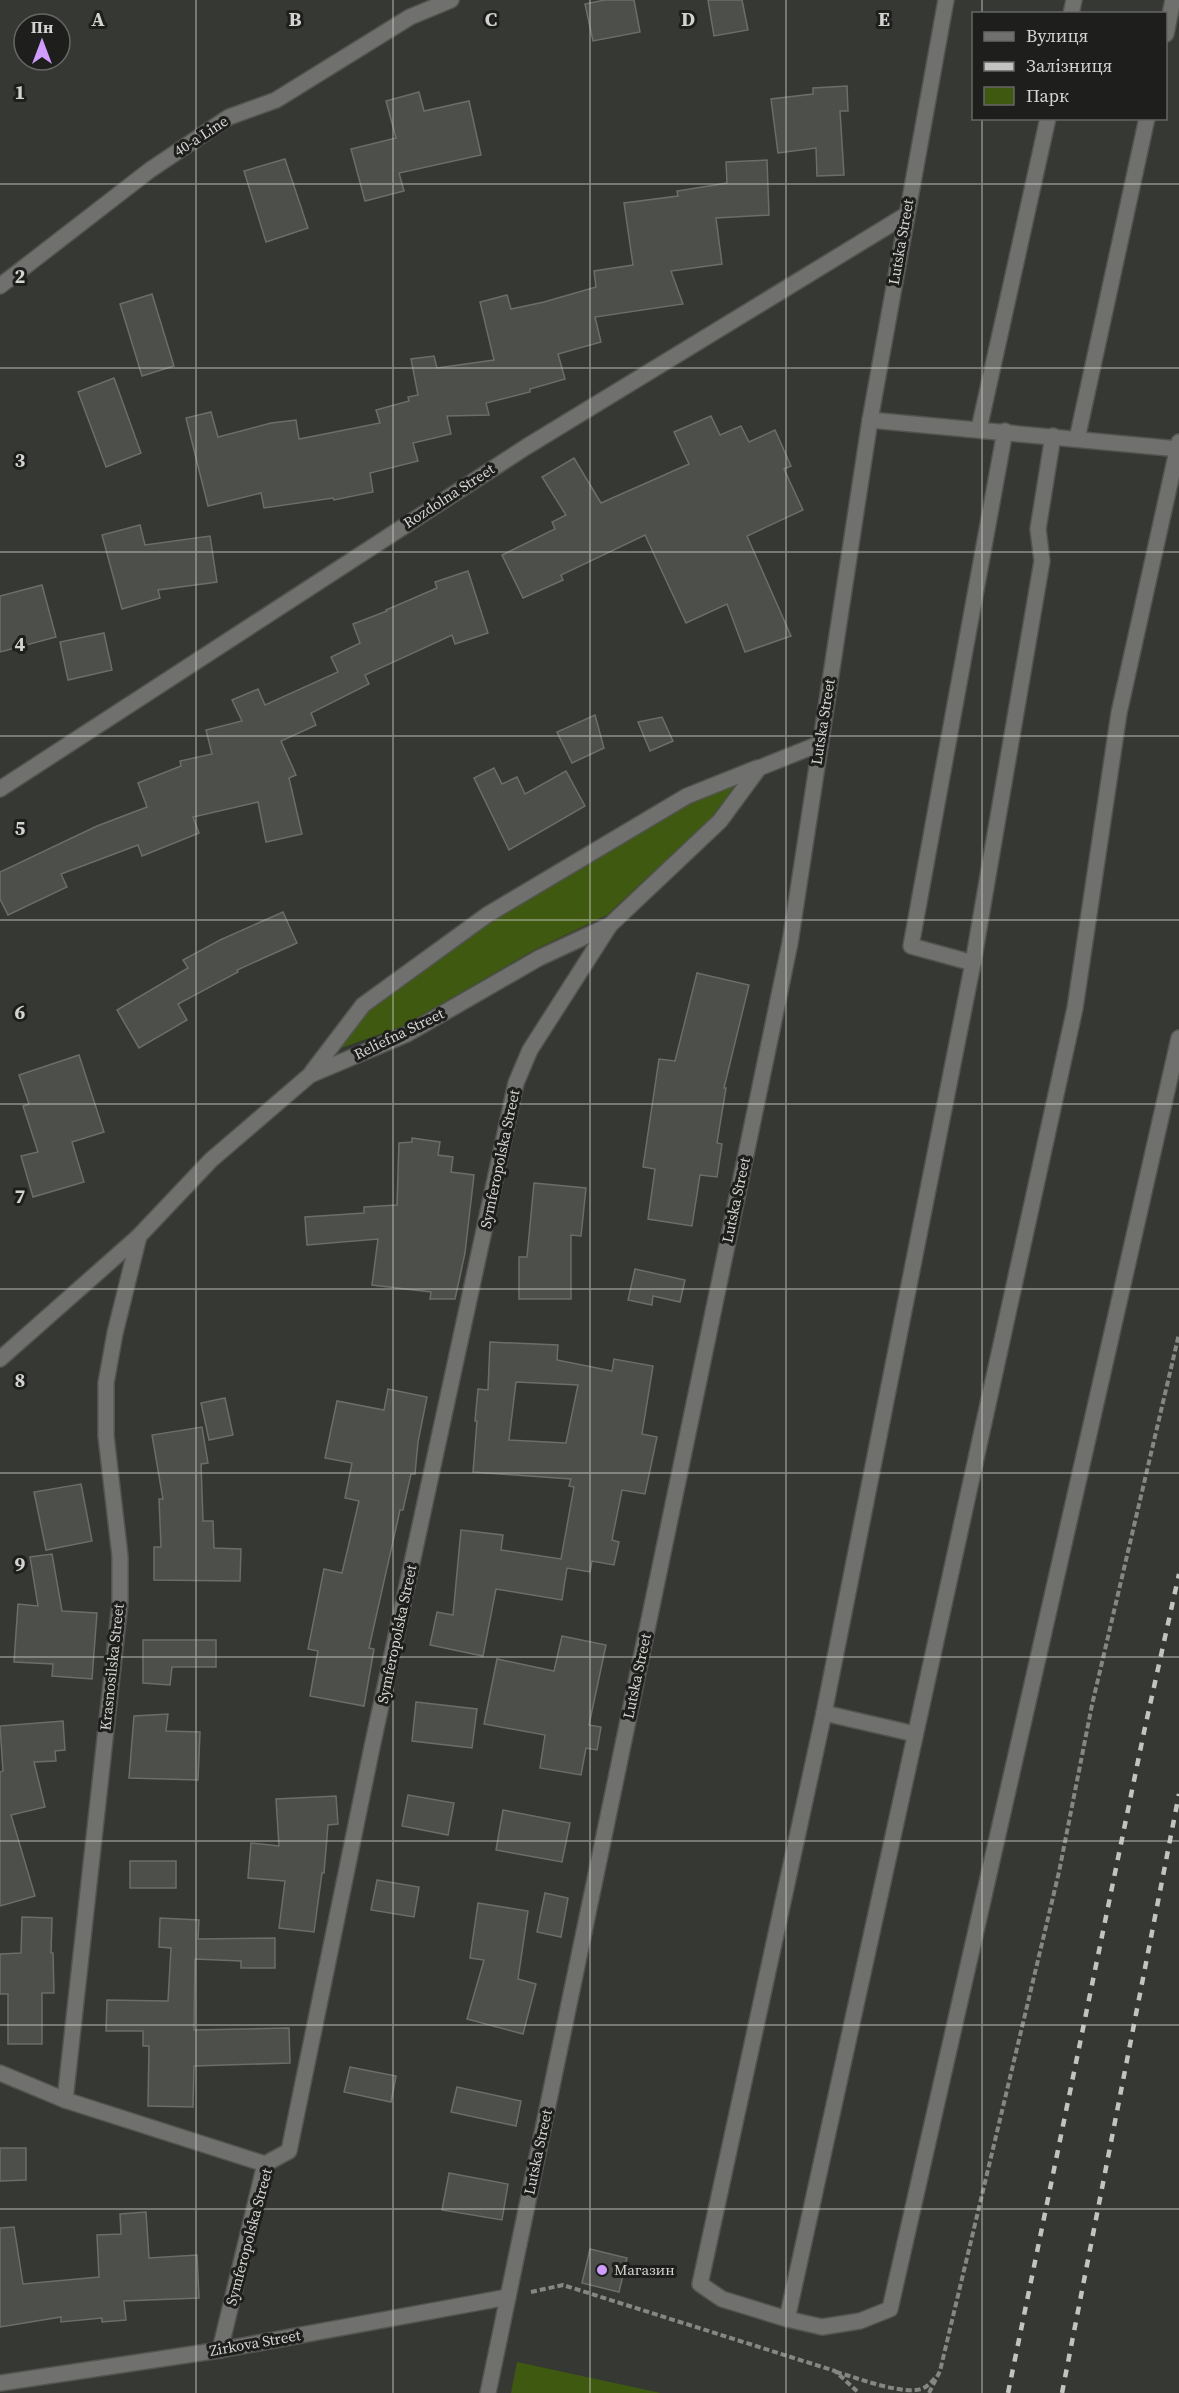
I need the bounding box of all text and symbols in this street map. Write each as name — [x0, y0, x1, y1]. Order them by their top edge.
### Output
text: A — [91, 5, 105, 33]
text: B — [288, 5, 302, 33]
text: C — [485, 5, 497, 33]
text: D — [681, 5, 695, 33]
text: E — [878, 5, 890, 33]
north arrow — [12, 12, 72, 72]
legend — [972, 12, 1167, 120]
text: Пн — [31, 16, 53, 38]
text: Вулиця — [1026, 23, 1088, 48]
text: Залізниця — [1026, 53, 1112, 78]
text: 1 — [15, 78, 25, 106]
text: Парк — [1026, 83, 1069, 108]
street label: 40-a Line — [169, 110, 232, 161]
street label: Lutska Street — [883, 197, 918, 286]
text: 2 — [15, 262, 26, 290]
text: 3 — [15, 446, 26, 474]
street label: Rozdolna Street — [399, 458, 498, 533]
text: 4 — [15, 630, 26, 658]
street label: Lutska Street — [805, 677, 840, 766]
text: 5 — [15, 814, 26, 842]
text: 6 — [15, 998, 26, 1026]
street label: Reliefna Street — [350, 1003, 447, 1064]
street label: Symferopolska Street — [475, 1087, 525, 1230]
street label: Lutska Street — [716, 1155, 755, 1244]
text: 7 — [15, 1182, 26, 1210]
text: 8 — [15, 1366, 25, 1394]
text: 9 — [15, 1550, 26, 1578]
street label: Symferopolska Street — [372, 1562, 422, 1705]
street label: Krasnosilska Street — [94, 1602, 129, 1731]
street label: Lutska Street — [617, 1631, 656, 1720]
street label: Lutska Street — [518, 2107, 557, 2196]
street label: Symferopolska Street — [220, 2166, 277, 2308]
place label: Магазин — [614, 2259, 675, 2280]
marker: Магазин — [595, 2263, 609, 2277]
street label: Zirkova Street — [208, 2324, 302, 2361]

